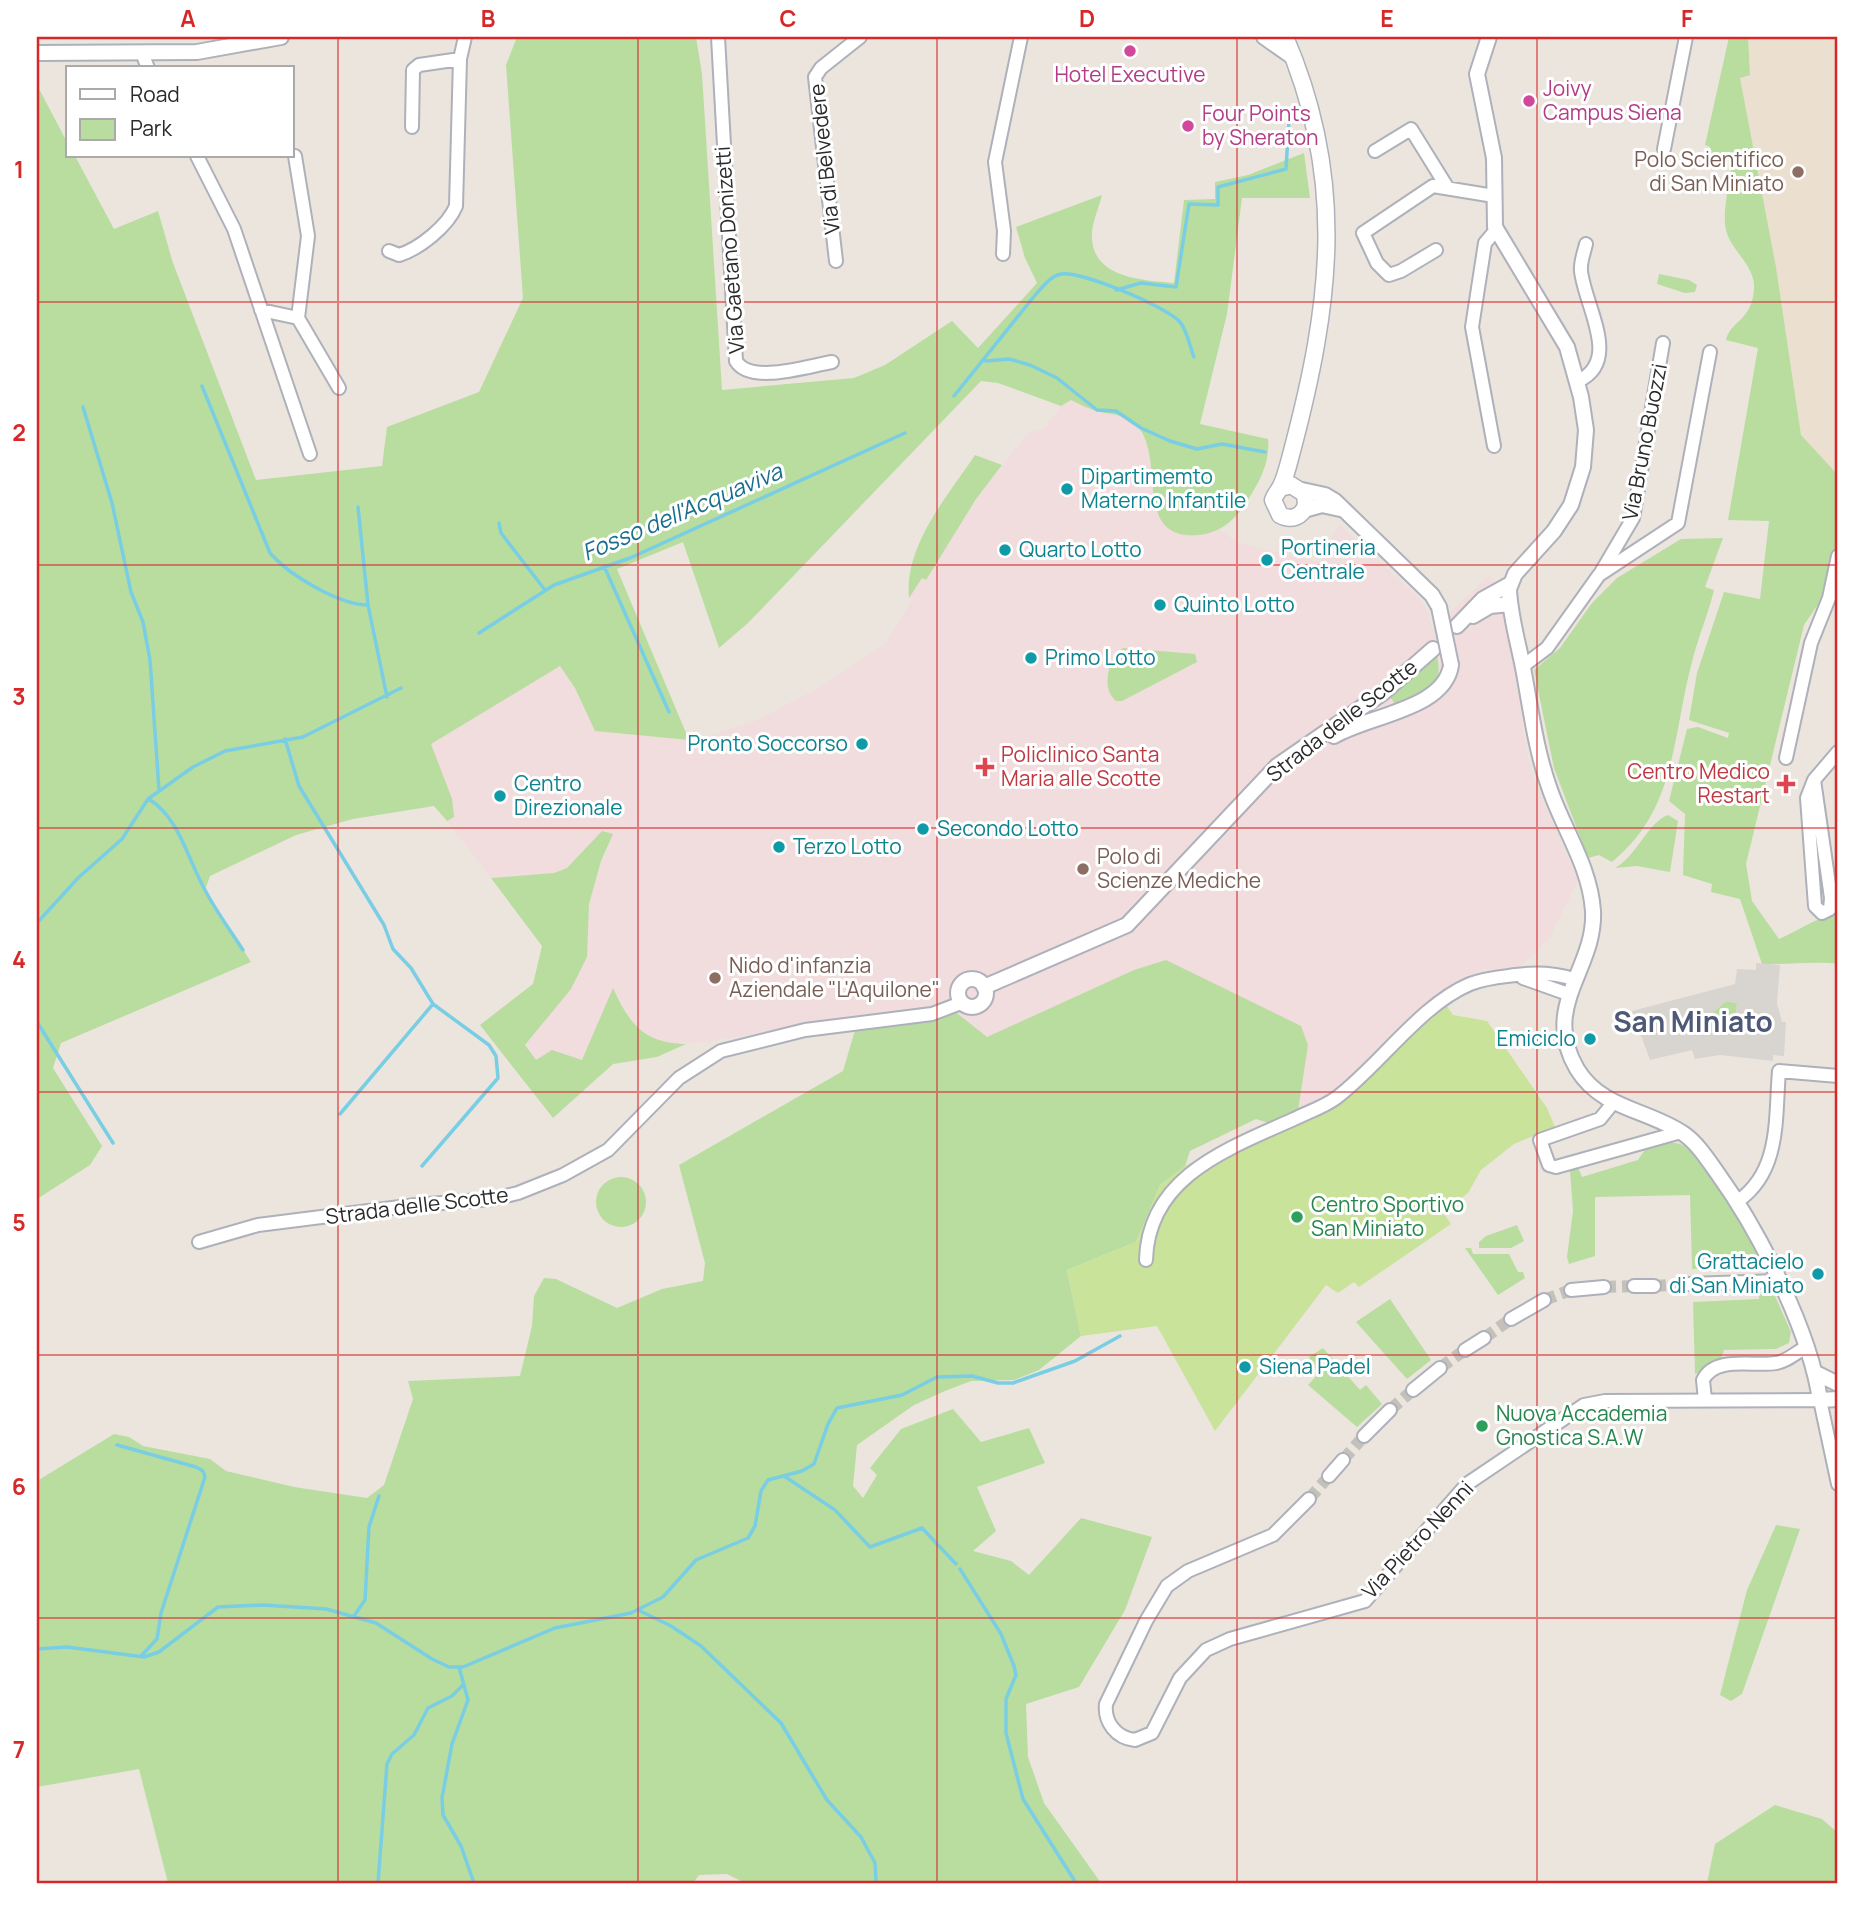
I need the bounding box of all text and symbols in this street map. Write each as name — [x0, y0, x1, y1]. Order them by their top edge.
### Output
text: A — [180, 2, 196, 34]
text: B — [481, 2, 495, 34]
text: C — [780, 2, 797, 34]
text: D — [1079, 2, 1095, 34]
text: E — [1380, 2, 1394, 34]
text: F — [1681, 2, 1693, 34]
marker: Hotel Executive — [1122, 43, 1138, 59]
place label: Hotel Executive — [1055, 60, 1206, 88]
legend — [66, 66, 294, 158]
place label: Joivy Campus Siena — [1543, 74, 1682, 126]
text: Road — [130, 80, 180, 108]
street label: Via di Belvedere — [802, 82, 846, 236]
marker: Joivy Campus Siena — [1521, 93, 1537, 109]
place label: Four Points by Sheraton — [1202, 99, 1319, 151]
text: Park — [130, 114, 172, 142]
marker: Four Points by Sheraton — [1180, 118, 1196, 134]
street label: Via Gaetano Donizetti — [708, 145, 750, 355]
place label: Polo Scientifico di San Miniato — [1634, 145, 1784, 197]
text: 1 — [14, 153, 24, 185]
marker: Polo Scientifico di San Miniato — [1790, 164, 1806, 180]
street label: Via Bruno Buozzi — [1615, 361, 1673, 523]
text: 2 — [12, 416, 26, 448]
water label: Fosso dell'Acquaviva — [577, 454, 788, 568]
place label: Dipartimemto Materno Infantile — [1081, 462, 1246, 514]
marker: Dipartimemto Materno Infantile — [1059, 481, 1075, 497]
place label: Portineria Centrale — [1281, 533, 1376, 585]
place label: Quarto Lotto — [1019, 535, 1142, 563]
marker: Quarto Lotto — [997, 542, 1013, 558]
marker: Portineria Centrale — [1259, 552, 1275, 568]
place label: Quinto Lotto — [1174, 590, 1295, 618]
marker: Quinto Lotto — [1152, 597, 1168, 613]
place label: Primo Lotto — [1045, 643, 1156, 671]
marker: Primo Lotto — [1023, 650, 1039, 666]
street label: Strada delle Scotte — [1260, 653, 1423, 788]
text: 3 — [12, 680, 26, 712]
place label: Pronto Soccorso — [687, 729, 848, 757]
marker: Pronto Soccorso — [854, 736, 870, 752]
place label: Policlinico Santa Maria alle Scotte — [1001, 740, 1161, 792]
marker: Policlinico Santa Maria alle Scotte — [975, 757, 995, 777]
place label: Centro Medico Restart — [1627, 757, 1770, 809]
place label: Centro Direzionale — [514, 769, 622, 821]
marker: Centro Medico Restart — [1776, 774, 1796, 794]
marker: Centro Direzionale — [492, 788, 508, 804]
place label: Secondo Lotto — [937, 814, 1079, 842]
marker: Secondo Lotto — [915, 821, 931, 837]
place label: Terzo Lotto — [793, 832, 902, 860]
marker: Terzo Lotto — [771, 839, 787, 855]
place label: Polo di Scienze Mediche — [1097, 842, 1261, 894]
marker: Polo di Scienze Mediche — [1075, 861, 1091, 877]
text: 4 — [12, 943, 26, 975]
place label: Nido d'infanzia Aziendale "L'Aquilone" — [729, 951, 940, 1003]
marker: Nido d'infanzia Aziendale "L'Aquilone" — [707, 970, 723, 986]
district label: San Miniato — [1613, 1002, 1773, 1040]
place label: Emiciclo — [1496, 1024, 1576, 1052]
marker: Emiciclo — [1582, 1031, 1598, 1047]
street label: Strada delle Scotte — [324, 1180, 510, 1230]
place label: Centro Sportivo San Miniato — [1311, 1190, 1464, 1242]
text: 5 — [12, 1206, 26, 1238]
marker: Centro Sportivo San Miniato — [1289, 1209, 1305, 1225]
place label: Grattacielo di San Miniato — [1669, 1247, 1804, 1299]
marker: Grattacielo di San Miniato — [1810, 1266, 1826, 1282]
place label: Siena Padel — [1259, 1352, 1371, 1380]
marker: Siena Padel — [1237, 1359, 1253, 1375]
place label: Nuova Accademia Gnostica S.A.W — [1496, 1399, 1667, 1451]
marker: Nuova Accademia Gnostica S.A.W — [1474, 1418, 1490, 1434]
text: 6 — [12, 1470, 26, 1502]
street label: Via Pietro Nenni — [1355, 1474, 1479, 1604]
text: 7 — [13, 1733, 25, 1765]

